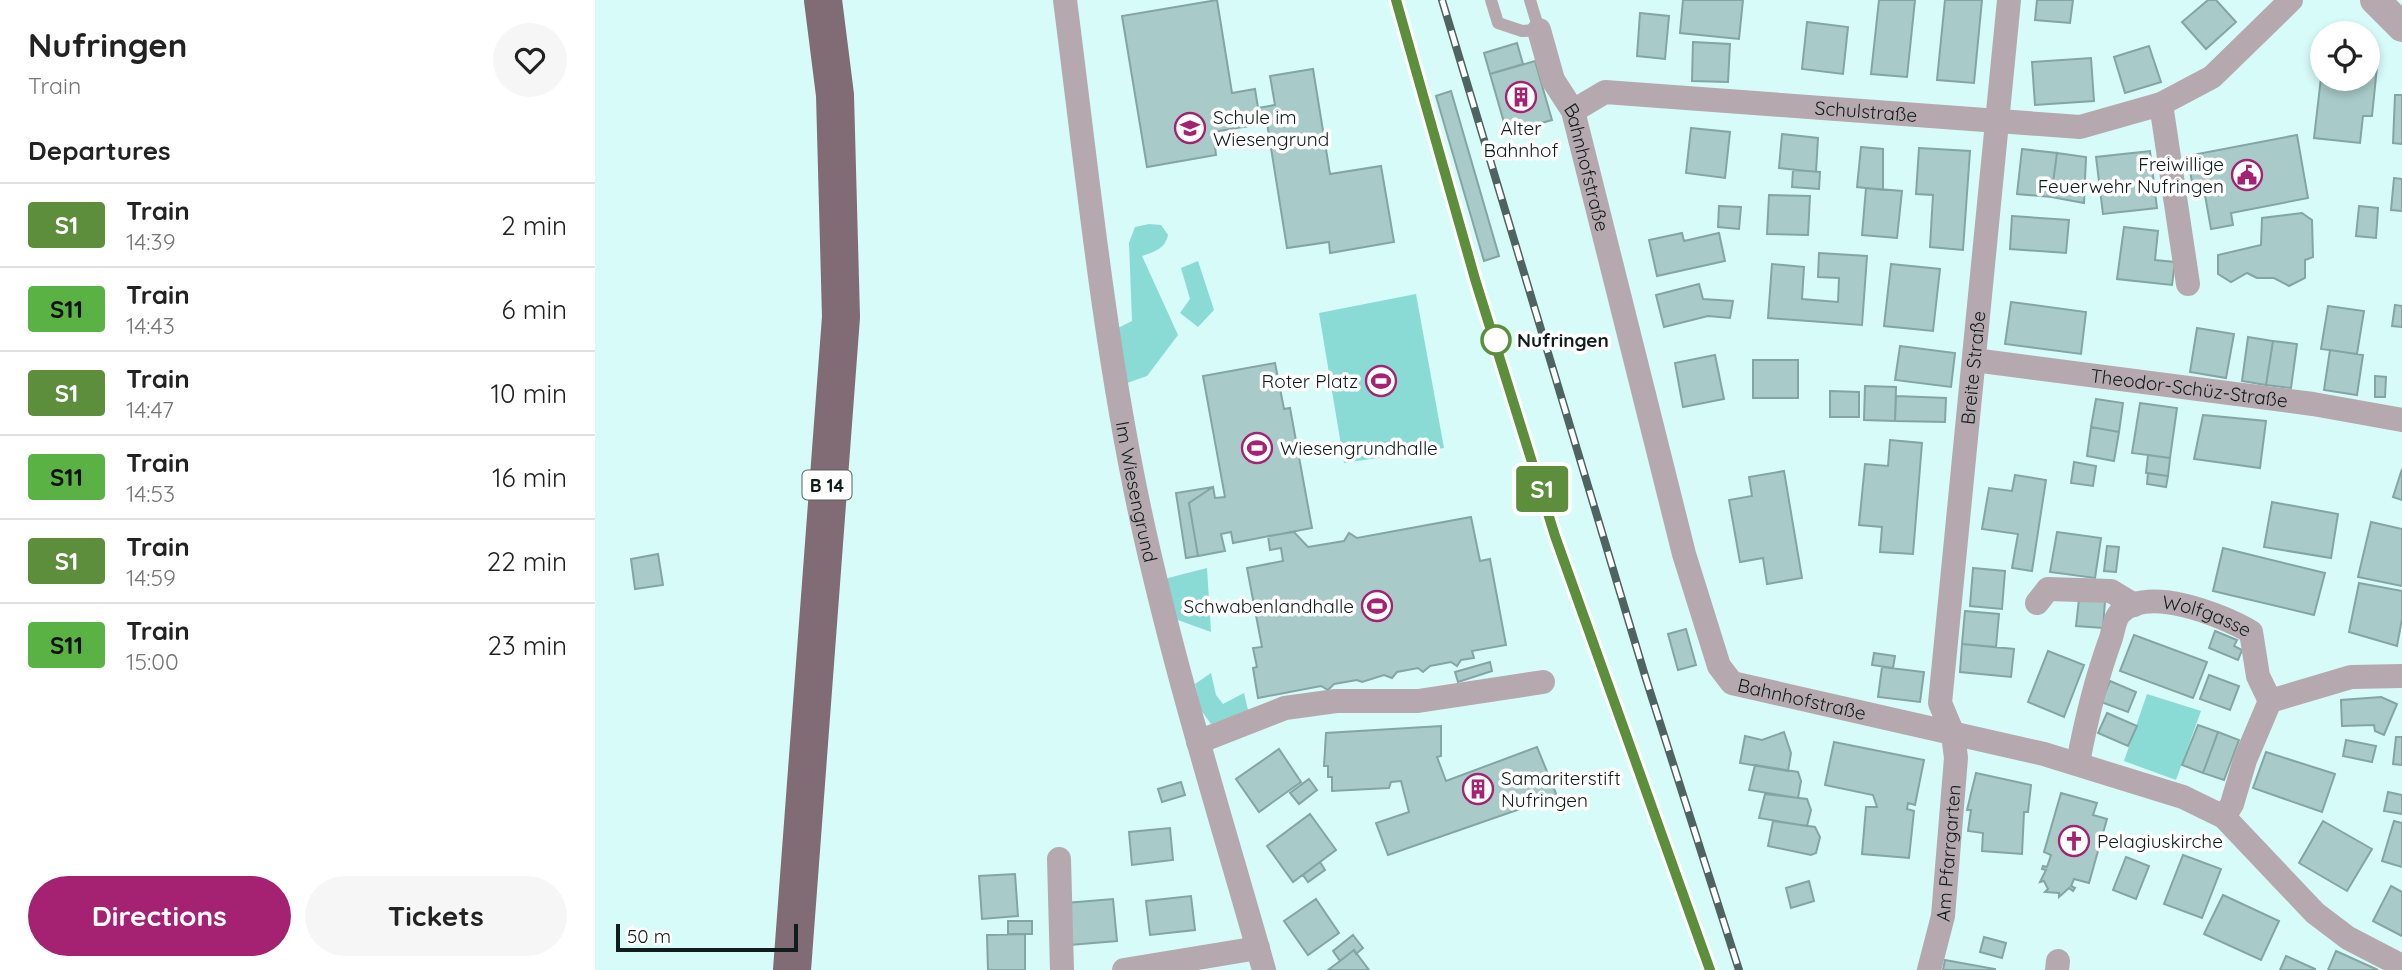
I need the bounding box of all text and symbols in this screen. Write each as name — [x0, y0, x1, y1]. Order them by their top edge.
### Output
map controls — [2310, 21, 2380, 91]
button: locate — [2310, 21, 2380, 91]
button: heart — [493, 23, 567, 97]
text: Nufringen — [28, 24, 187, 65]
text: Train — [28, 71, 81, 100]
building icon: Alter Bahnhof — [1504, 80, 1538, 114]
street label: Schulstraße — [1814, 95, 1918, 127]
street label: Bahnhofstraße — [1559, 98, 1615, 234]
place label: Schule im Wiesengrund — [1213, 105, 1329, 151]
school or university icon: Schule im Wiesengrund — [1173, 111, 1207, 145]
place label: Alter Bahnhof — [1484, 116, 1559, 162]
text: Departures — [28, 134, 171, 167]
place label: Freiwillige Feuerwehr Nufringen — [2038, 152, 2224, 198]
public building icon: Freiwillige Feuerwehr Nufringen — [2230, 158, 2264, 192]
text: Train — [126, 194, 190, 227]
text: 2 min — [501, 209, 567, 242]
text: S1 — [55, 210, 78, 240]
text: 14:39 — [126, 227, 175, 256]
text: Train — [126, 278, 190, 311]
text: 6 min — [502, 293, 567, 326]
text: S11 — [50, 294, 83, 324]
street label: Breite Straße — [1955, 310, 1990, 426]
text: 14:43 — [126, 311, 175, 340]
marker: Nufringen — [1481, 325, 1511, 355]
place label: Nufringen — [1517, 328, 1609, 352]
text: Train — [126, 362, 190, 395]
street label: Theodor-Schüz-Straße — [2089, 363, 2289, 413]
sports icon: Roter Platz — [1364, 364, 1398, 398]
place label: Roter Platz — [1262, 369, 1358, 393]
text: 10 min — [491, 377, 567, 410]
text: S1 — [55, 378, 78, 408]
text: 14:47 — [126, 395, 174, 424]
street label: Im Wiesengrund — [1111, 419, 1163, 565]
sports icon: Wiesengrundhalle — [1240, 431, 1274, 465]
place label: Wiesengrundhalle — [1280, 436, 1438, 460]
text: Train — [126, 446, 190, 479]
text: 16 min — [492, 461, 567, 494]
text: S11 — [50, 462, 83, 492]
line badge: S1 — [1511, 466, 1573, 512]
road number: B 14 — [803, 471, 851, 500]
text: S1 — [1530, 474, 1554, 504]
text: 14:53 — [126, 479, 175, 508]
text: Train — [126, 530, 190, 563]
text: 22 min — [487, 545, 567, 578]
text: S1 — [55, 546, 78, 576]
text: 14:59 — [126, 563, 176, 592]
sports icon: Schwabenlandhalle — [1360, 589, 1394, 623]
street label: Wolfgasse — [2161, 590, 2256, 642]
place label: Schwabenlandhalle — [1184, 594, 1354, 618]
text: Train — [126, 614, 190, 647]
text: 23 min — [488, 629, 567, 662]
text: S11 — [50, 630, 83, 660]
text: 15:00 — [126, 647, 179, 676]
street label: Bahnhofstraße — [1735, 673, 1869, 725]
place label: Samariterstift Nufringen — [1501, 766, 1621, 812]
building icon: Samariterstift Nufringen — [1461, 772, 1495, 806]
street label: Am Pfarrgarten — [1931, 783, 1966, 923]
church icon: Pelagiuskirche — [2057, 824, 2091, 858]
place label: Pelagiuskirche — [2097, 829, 2223, 853]
button: Directions — [28, 876, 291, 956]
button: Tickets — [305, 876, 567, 956]
scale bar — [616, 921, 798, 953]
text: 50 m — [627, 924, 671, 948]

